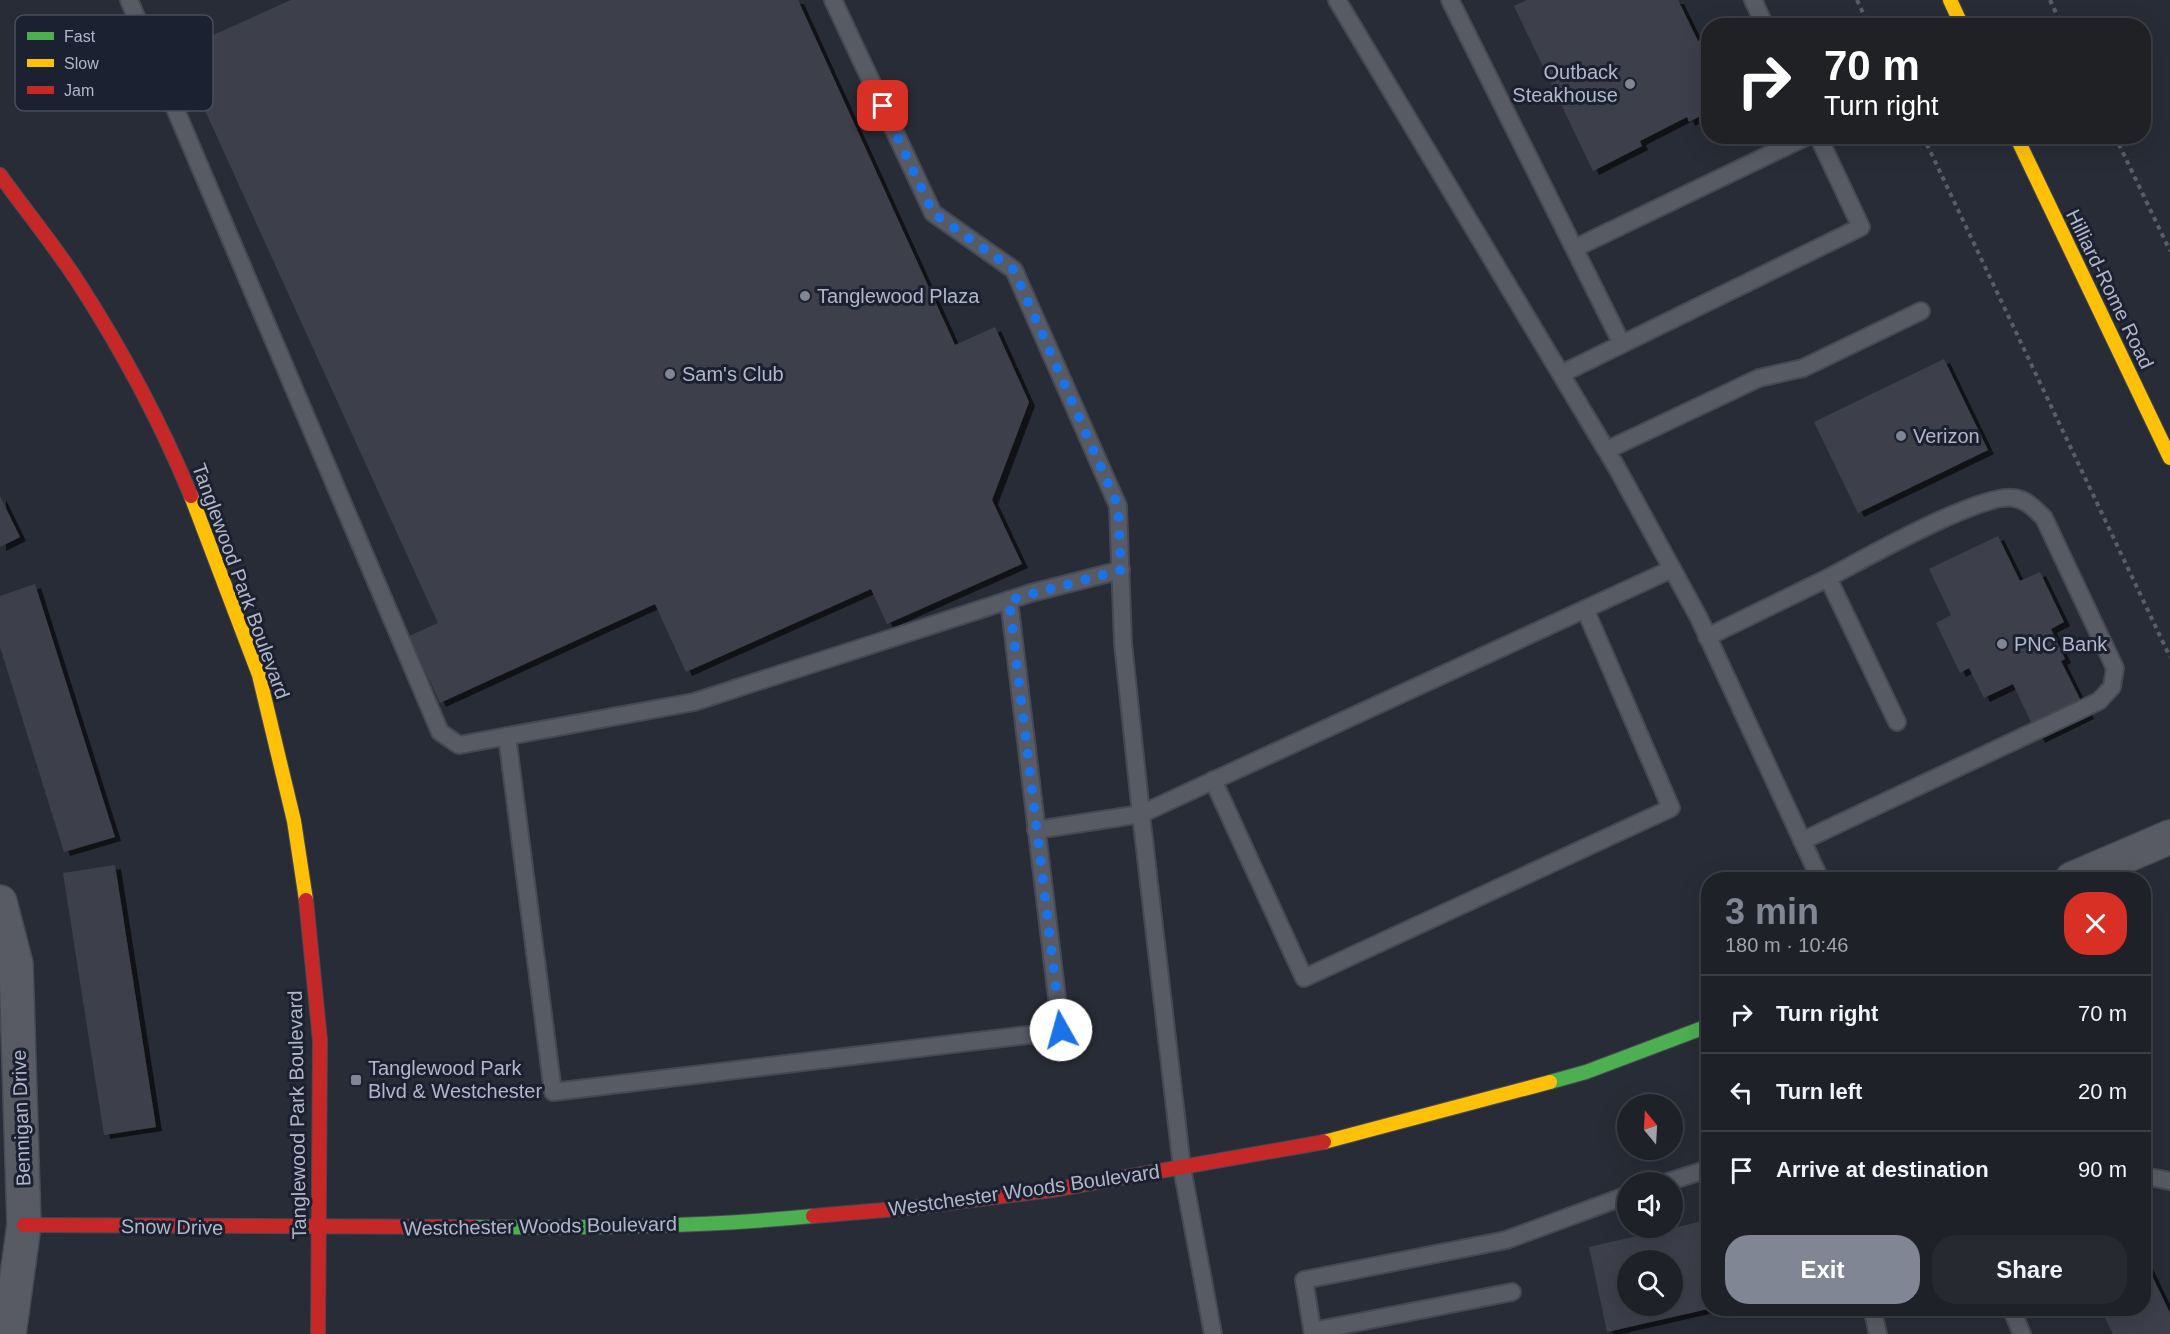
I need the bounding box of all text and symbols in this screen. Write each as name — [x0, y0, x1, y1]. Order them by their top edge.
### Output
legend — [15, 15, 213, 111]
text: Fast — [64, 28, 96, 45]
icon: right — [1725, 42, 1803, 120]
text: 70 m — [1824, 42, 1920, 89]
text: Slow — [64, 55, 99, 72]
place label: Outback Steakhouse — [1512, 61, 1619, 106]
marker: Outback Steakhouse — [1623, 77, 1637, 91]
pin — [857, 80, 908, 131]
text: Jam — [64, 82, 94, 99]
icon: arrive — [866, 89, 899, 122]
text: Turn right — [1824, 91, 1939, 121]
street label: Hilliard-Rome Road — [2062, 206, 2158, 372]
place label: Tanglewood Plaza — [817, 285, 980, 307]
marker: Tanglewood Plaza — [798, 289, 812, 303]
place label: Sam's Club — [682, 363, 784, 385]
marker: Sam's Club — [663, 367, 677, 381]
place label: Verizon — [1913, 425, 1980, 447]
marker: Verizon — [1894, 429, 1908, 443]
street label: Tanglewood Park Boulevard — [188, 460, 294, 702]
place label: PNC Bank — [2014, 633, 2108, 655]
marker: PNC Bank — [1995, 637, 2009, 651]
text: 3 min — [1725, 891, 1819, 932]
button: close — [2064, 892, 2127, 955]
text: 180 m · 10:46 — [1725, 934, 1848, 956]
street label: Tanglewood Park Boulevard — [284, 990, 310, 1240]
position arrow — [1029, 998, 1093, 1062]
icon: right — [1725, 998, 1758, 1031]
text: Turn right — [1776, 1001, 1878, 1026]
text: 70 m — [2078, 1001, 2127, 1026]
street label: Bennigan Drive — [8, 1049, 34, 1187]
place label: Tanglewood Park Blvd & Westchester — [368, 1057, 542, 1102]
marker: Tanglewood Park Blvd & Westchester — [349, 1073, 363, 1087]
icon: left — [1725, 1076, 1758, 1109]
text: Turn left — [1776, 1079, 1862, 1104]
text: 20 m — [2078, 1079, 2127, 1104]
north arrow — [1617, 1094, 1683, 1160]
map controls — [1617, 1094, 1683, 1316]
icon: arrive — [1725, 1154, 1758, 1187]
text: Arrive at destination — [1776, 1157, 1989, 1182]
text: 90 m — [2078, 1157, 2127, 1182]
street label: Westchester Woods Boulevard — [887, 1160, 1161, 1220]
button: sound — [1617, 1172, 1683, 1238]
street label: Westchester Woods Boulevard — [403, 1213, 677, 1239]
street label: Snow Drive — [121, 1215, 223, 1239]
button: Exit — [1725, 1235, 1920, 1304]
button: Share — [1932, 1235, 2127, 1304]
button: search — [1617, 1250, 1683, 1316]

